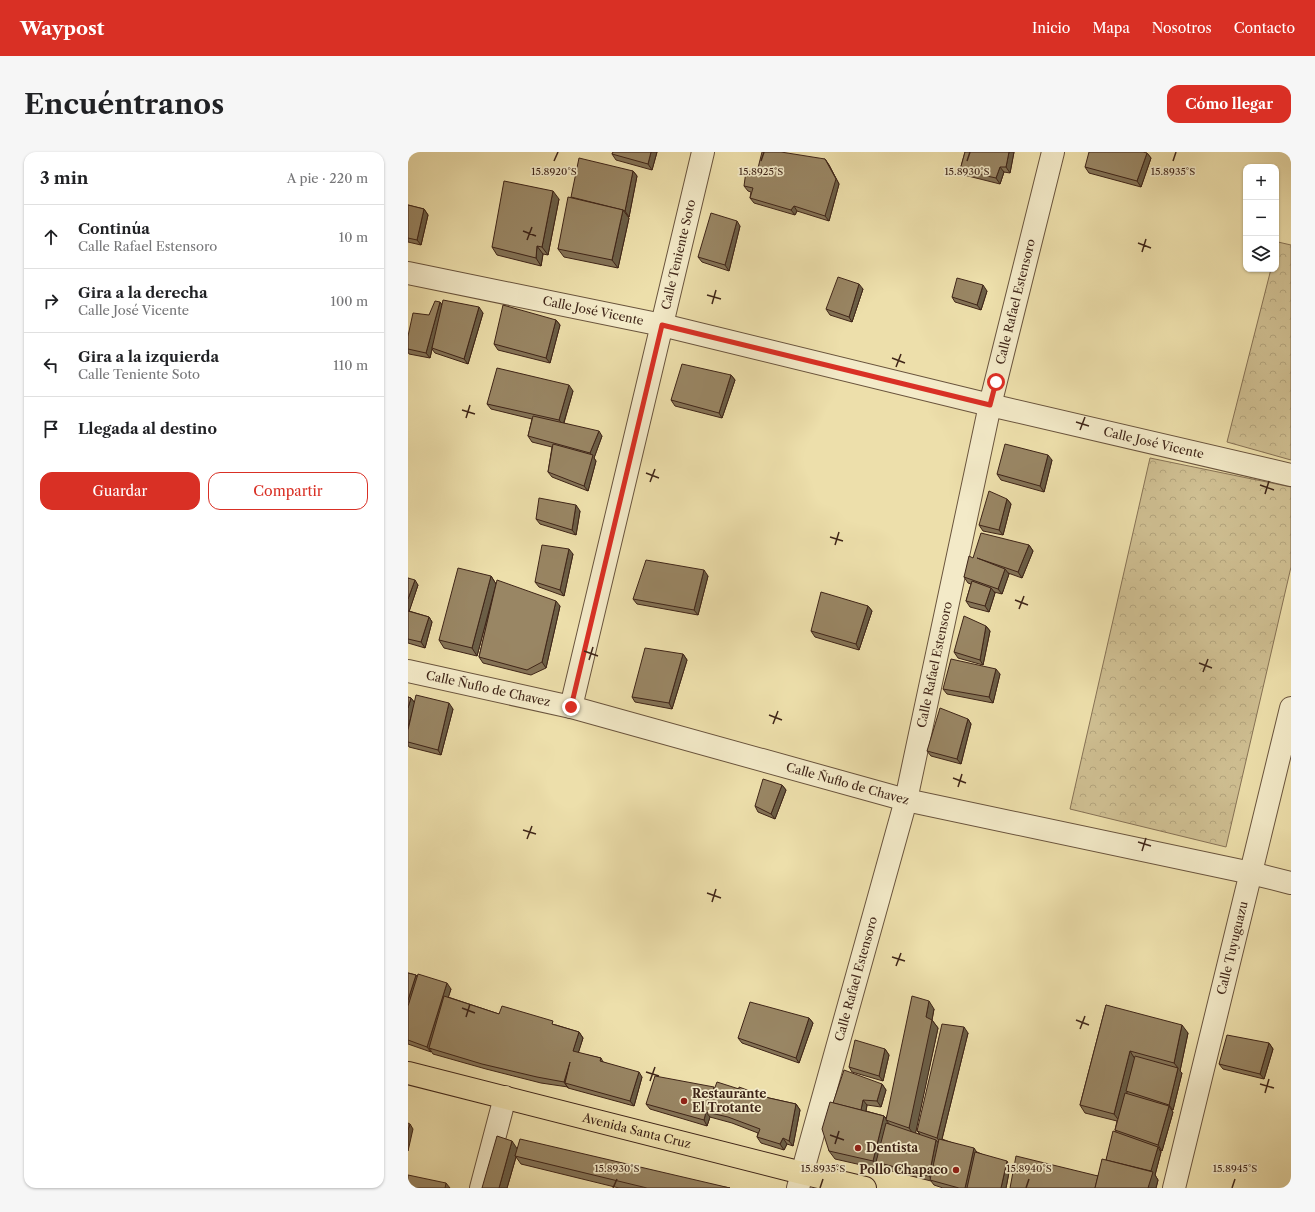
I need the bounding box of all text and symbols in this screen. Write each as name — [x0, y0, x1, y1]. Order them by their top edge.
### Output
text: Waypost — [20, 17, 104, 40]
text: Inicio — [1032, 19, 1070, 37]
text: Mapa — [1092, 19, 1130, 37]
text: Nosotros — [1152, 19, 1212, 37]
text: Contacto — [1234, 19, 1295, 37]
button: Cómo llegar — [1167, 85, 1291, 123]
text: Encuéntranos — [24, 87, 224, 121]
map controls — [1243, 164, 1279, 272]
button: + — [1243, 164, 1279, 200]
text: 15.8920°S — [531, 165, 577, 178]
text: 15.8925°S — [739, 165, 783, 178]
text: 15.8930°S — [944, 165, 990, 178]
text: 15.8935°S — [1151, 165, 1195, 178]
text: 3 min — [40, 168, 89, 188]
text: A pie · 220 m — [287, 170, 368, 186]
street label: Calle Teniente Soto — [658, 198, 698, 311]
button: − — [1243, 200, 1279, 236]
text: Continúa — [78, 219, 150, 238]
icon: ahead — [40, 226, 62, 248]
text: 10 m — [339, 229, 368, 245]
button: layers — [1243, 236, 1279, 272]
street label: Calle Rafael Estensoro — [992, 237, 1038, 366]
text: Calle Rafael Estensoro — [78, 238, 217, 254]
text: Gira a la derecha — [78, 283, 208, 302]
icon: right — [40, 290, 62, 312]
text: 100 m — [330, 293, 368, 309]
street label: Calle José Vicente — [541, 293, 645, 328]
text: Calle José Vicente — [78, 302, 189, 318]
text: Gira a la izquierda — [78, 347, 219, 366]
icon: left — [40, 354, 62, 376]
text: 110 m — [333, 357, 368, 373]
text: Calle Teniente Soto — [78, 366, 200, 382]
route start — [987, 373, 1005, 391]
icon: arrive — [40, 418, 62, 440]
text: Llegada al destino — [78, 419, 217, 438]
street label: Calle José Vicente — [1102, 424, 1206, 462]
button: Guardar — [40, 472, 200, 510]
button: Compartir — [208, 472, 368, 510]
street label: Calle Rafael Estensoro — [914, 600, 955, 729]
street label: Calle Ñuflo de Chavez — [425, 667, 552, 709]
route end — [562, 698, 580, 716]
street label: Calle Ñuflo de Chavez — [785, 759, 911, 808]
street label: Calle Tuyuguazu — [1213, 899, 1251, 996]
street label: Calle Rafael Estensoro — [831, 915, 880, 1043]
place label: Restaurante El Trotante — [692, 1086, 766, 1115]
marker: Restaurante El Trotante — [679, 1096, 689, 1106]
street label: Avenida Santa Cruz — [580, 1109, 693, 1152]
place label: Dentista — [866, 1140, 919, 1155]
marker: Dentista — [853, 1143, 863, 1153]
text: 15.8930°S — [594, 1162, 640, 1175]
text: 15.8935°S — [801, 1162, 845, 1175]
place label: Pollo Chapaco — [859, 1162, 948, 1177]
text: 15.8940°S — [1006, 1162, 1052, 1175]
text: 15.8945°S — [1213, 1162, 1257, 1175]
marker: Pollo Chapaco — [951, 1165, 961, 1175]

